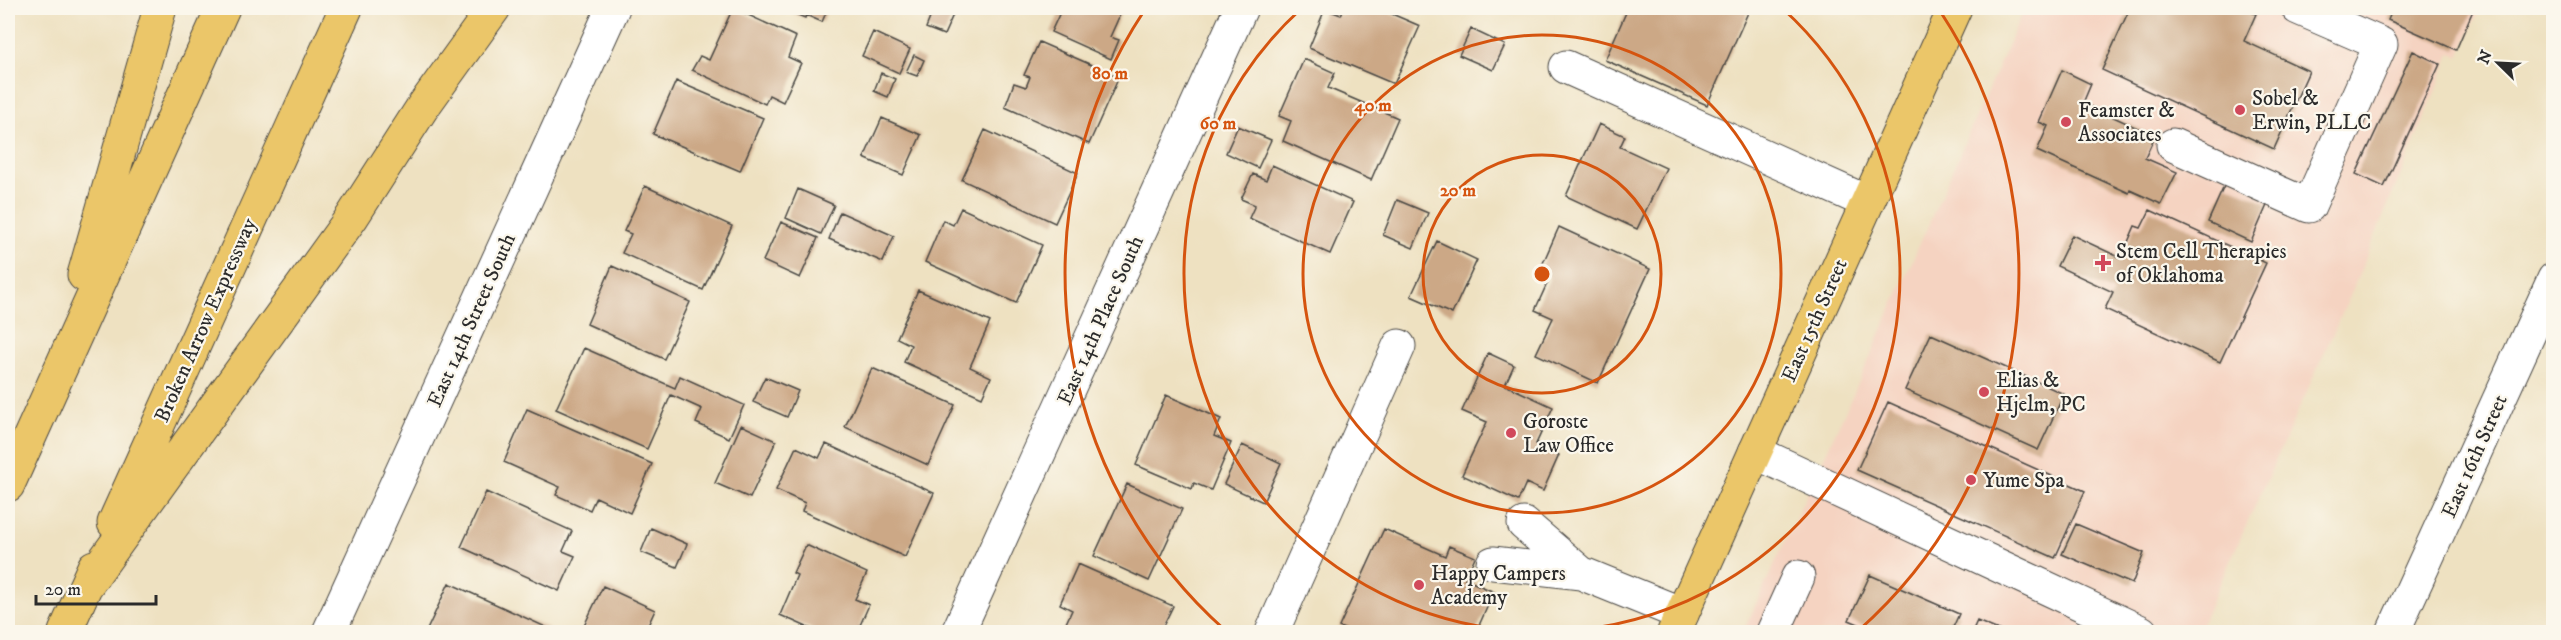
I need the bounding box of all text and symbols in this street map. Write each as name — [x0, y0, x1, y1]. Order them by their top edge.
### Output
north arrow — [2468, 33, 2528, 93]
text: N — [2473, 47, 2497, 67]
text: 80 m — [1092, 63, 1129, 85]
place label: Sobel & Erwin, PLLC — [2252, 86, 2371, 136]
text: 40 m — [1353, 95, 1392, 117]
place label: Feamster & Associates — [2078, 98, 2175, 148]
marker: Sobel & Erwin, PLLC — [2233, 103, 2247, 117]
text: 60 m — [1200, 113, 1237, 135]
marker: Feamster & Associates — [2059, 115, 2073, 129]
text: 20 m — [1440, 180, 1476, 202]
street label: Broken Arrow Expressway — [149, 213, 263, 427]
street label: East 14th Street South — [422, 230, 522, 411]
street label: East 14th Place South — [1052, 232, 1150, 409]
place label: Stem Cell Therapies of Oklahoma — [2116, 239, 2286, 289]
marker: Stem Cell Therapies of Oklahoma — [2094, 254, 2112, 272]
street label: East 15th Street — [1776, 255, 1854, 386]
centre of rings — [1532, 264, 1552, 284]
place label: Elias & Hjelm, PC — [1996, 368, 2086, 418]
marker: Elias & Hjelm, PC — [1977, 385, 1991, 399]
street label: East 16th Street — [2436, 390, 2514, 522]
place label: Goroste Law Office — [1523, 409, 1614, 459]
marker: Goroste Law Office — [1504, 426, 1518, 440]
place label: Yume Spa — [1983, 468, 2065, 494]
marker: Yume Spa — [1964, 473, 1978, 487]
place label: Happy Campers Academy — [1431, 561, 1566, 611]
scale bar — [36, 568, 156, 606]
marker: Happy Campers Academy — [1412, 578, 1426, 592]
text: 20 m — [45, 579, 81, 601]

